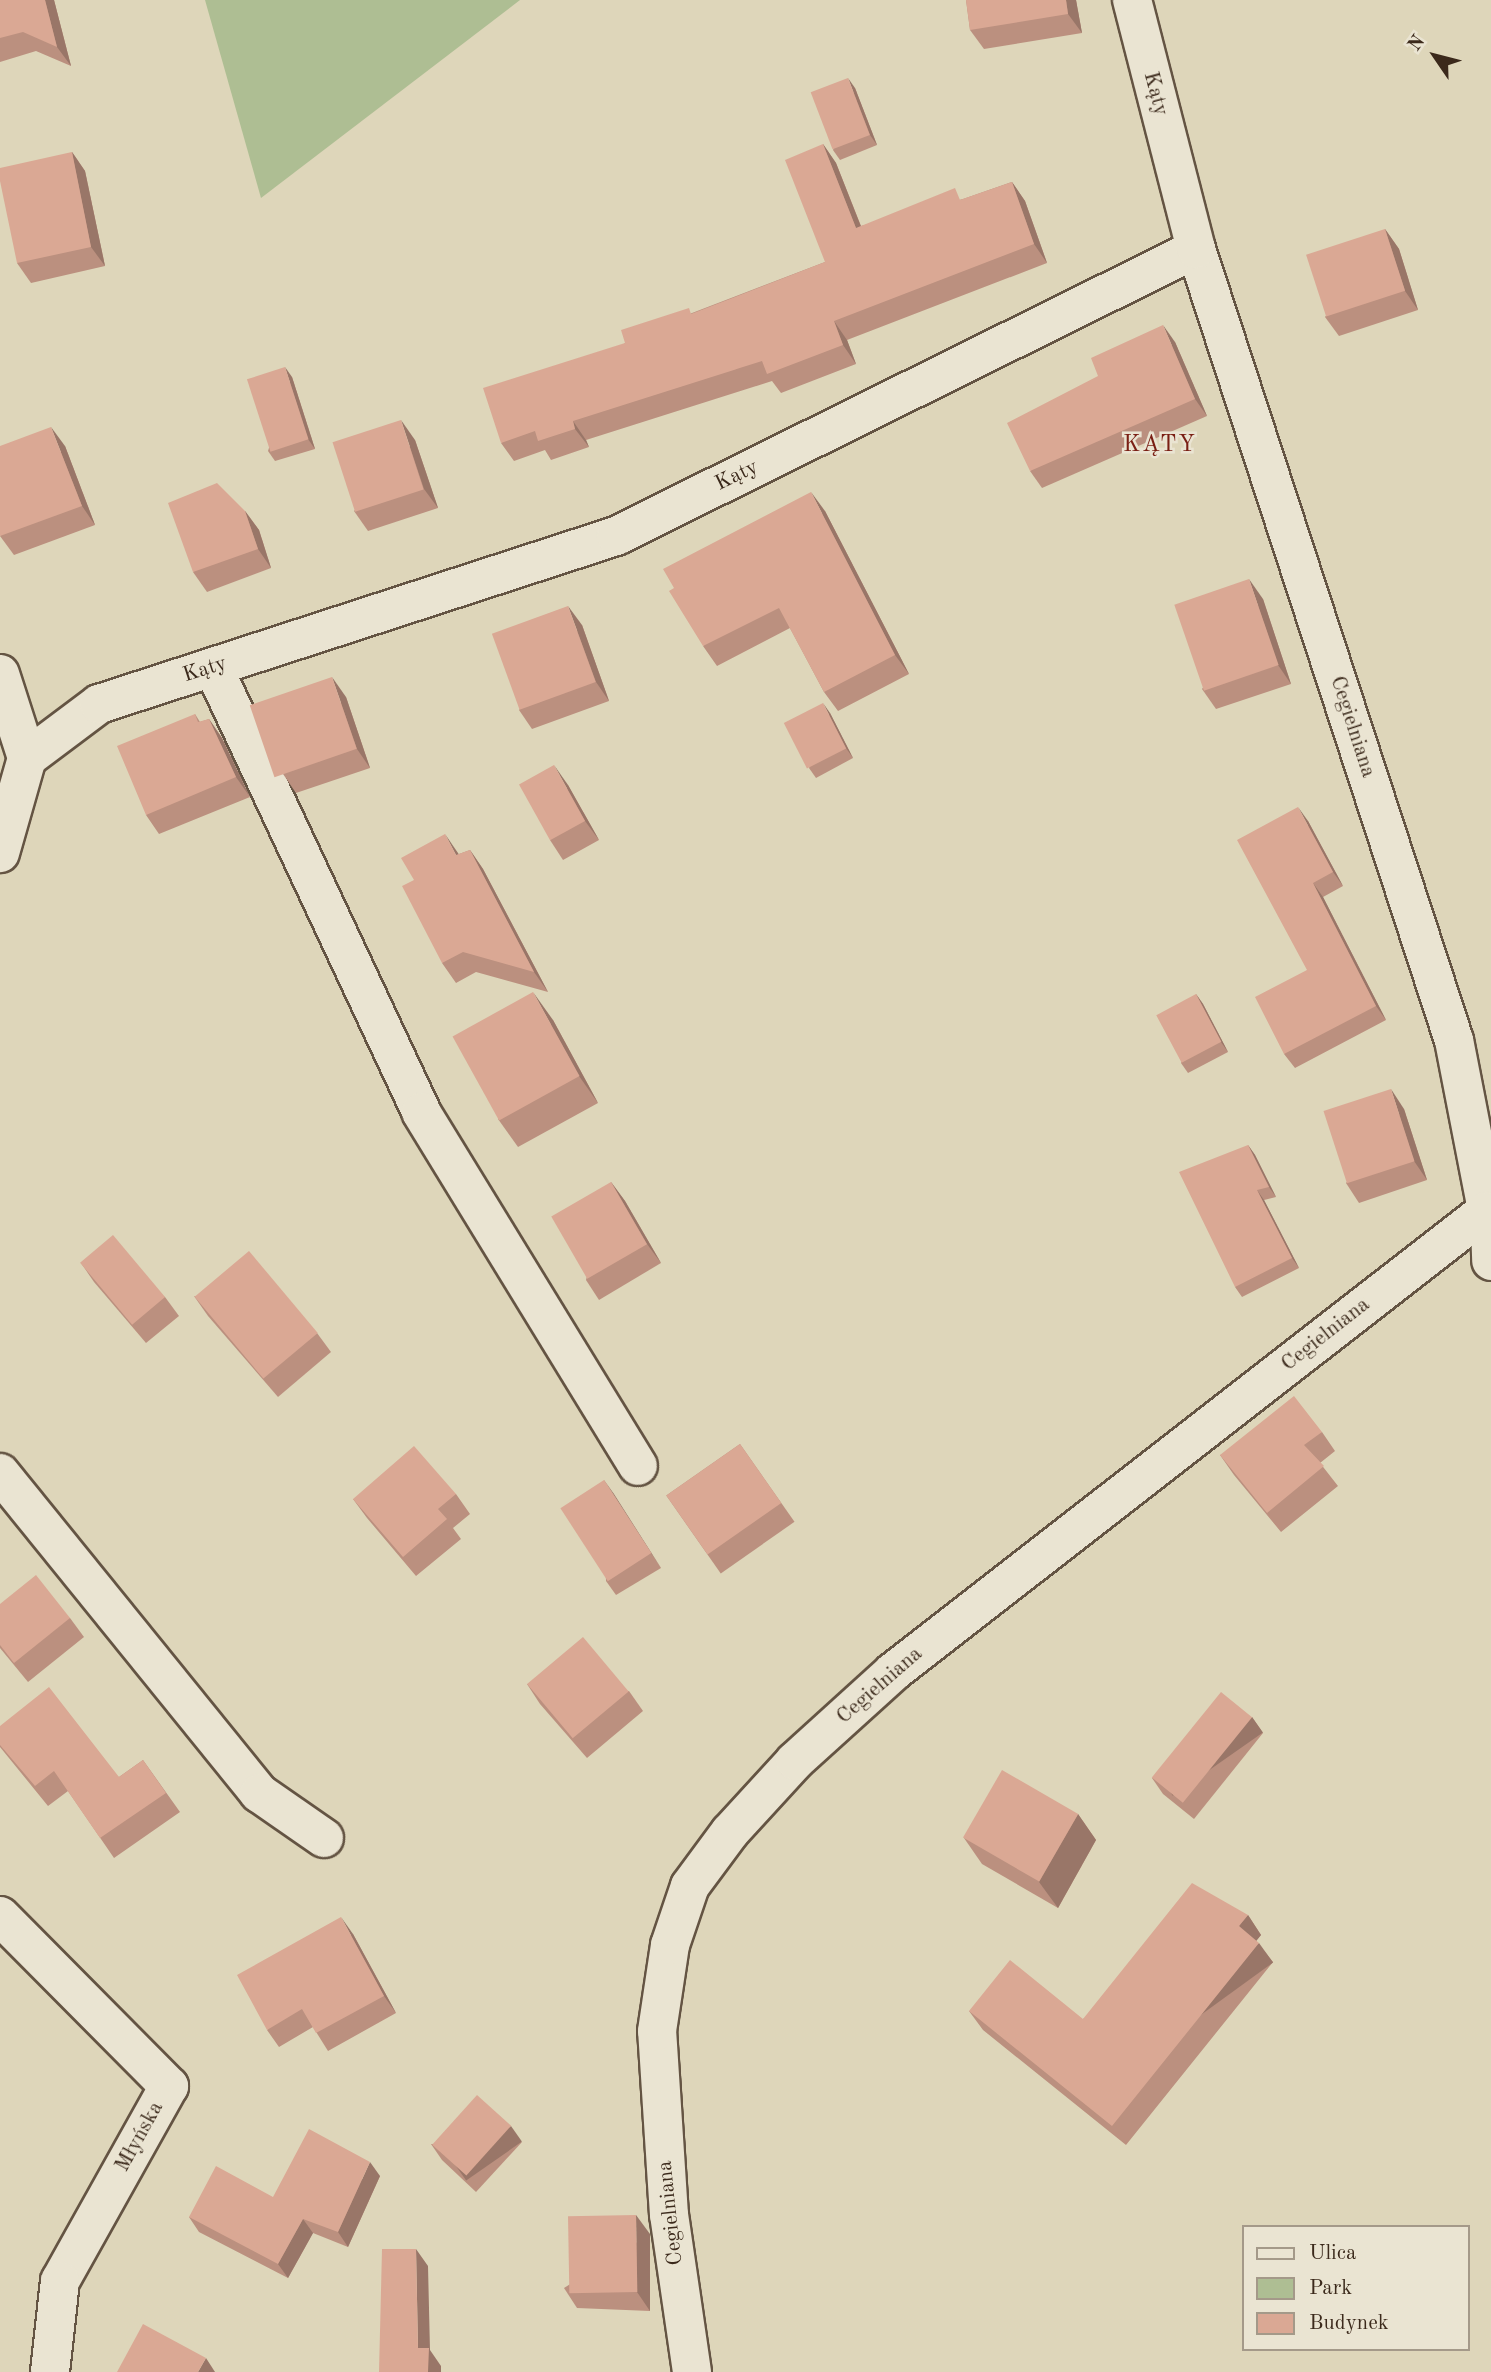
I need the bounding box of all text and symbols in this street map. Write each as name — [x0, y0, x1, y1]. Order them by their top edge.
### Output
north arrow — [1400, 21, 1470, 91]
text: N — [1405, 32, 1429, 55]
street label: Kąty — [1137, 69, 1173, 119]
district label: KĄTY — [1123, 431, 1197, 459]
street label: Kąty — [711, 455, 763, 497]
street label: Kąty — [180, 651, 230, 689]
street label: Cegielniana — [1324, 673, 1380, 781]
street label: Cegielniana — [1277, 1293, 1375, 1377]
street label: Cegielniana — [832, 1642, 928, 1730]
street label: Młyńska — [110, 2098, 170, 2176]
street label: Cegielniana — [653, 2159, 689, 2267]
legend — [1242, 2225, 1470, 2351]
text: Ulica — [1309, 2243, 1356, 2264]
text: Park — [1309, 2278, 1352, 2299]
text: Budynek — [1309, 2313, 1389, 2334]

